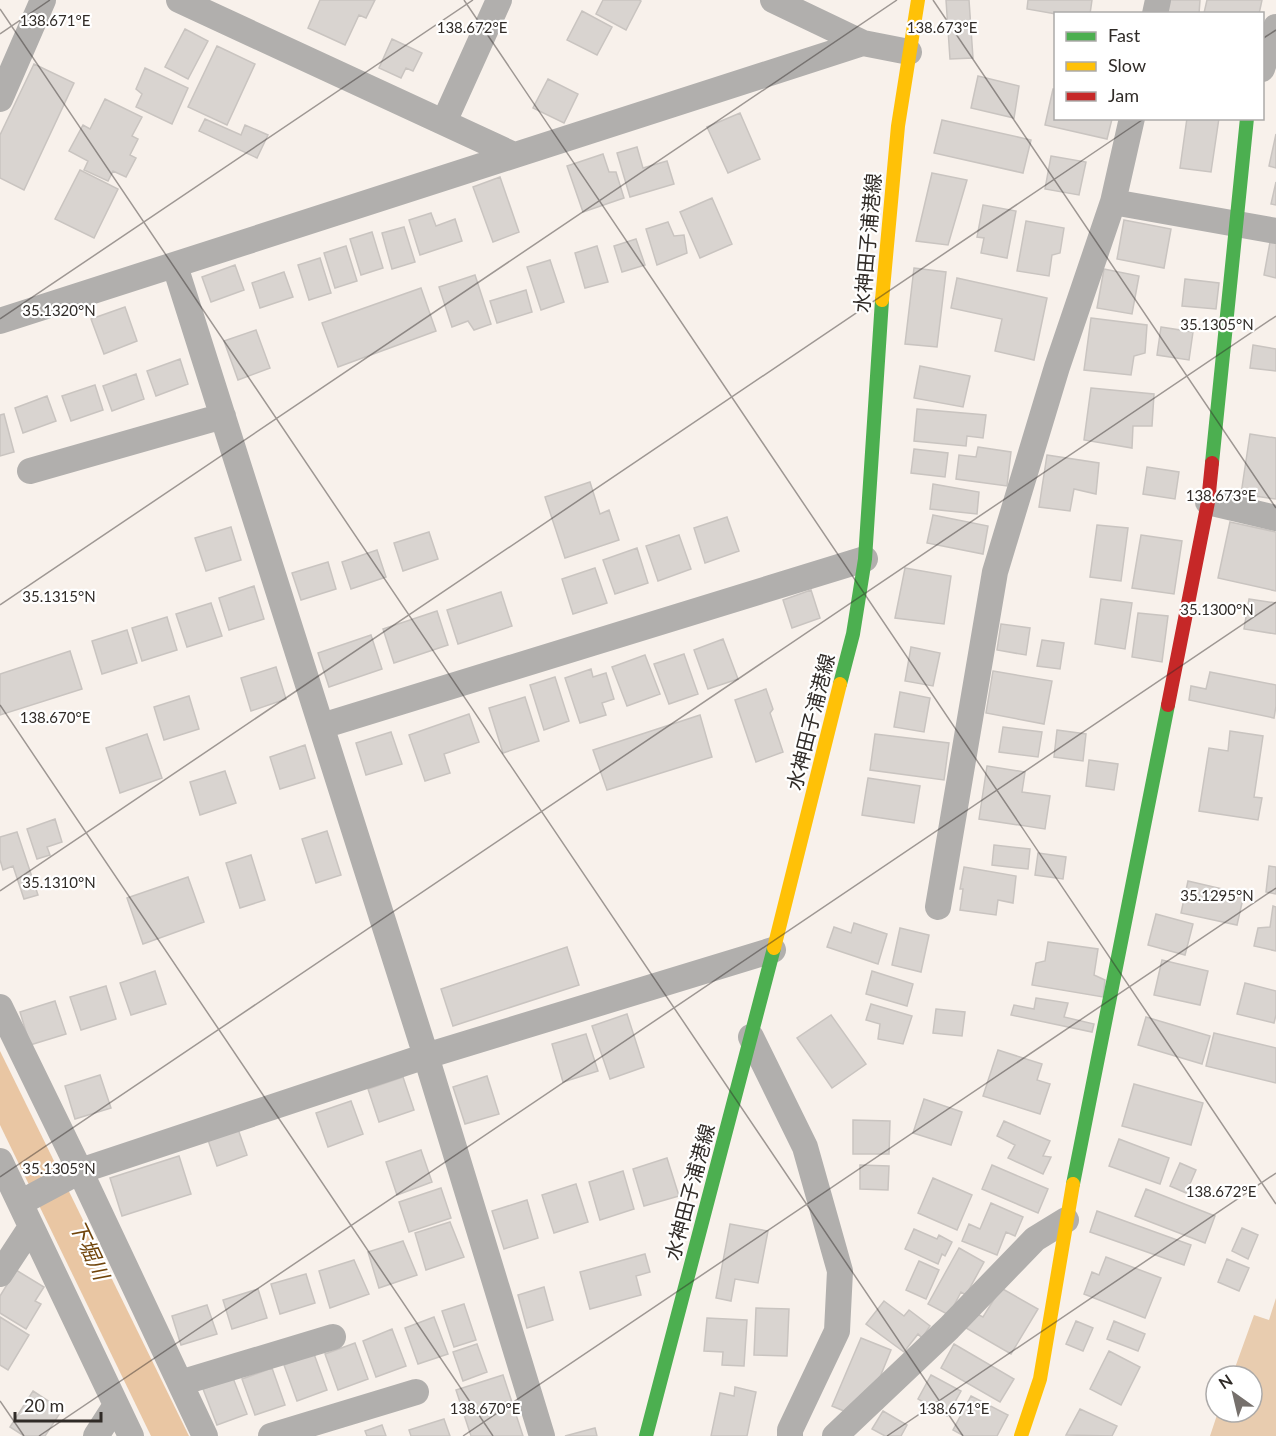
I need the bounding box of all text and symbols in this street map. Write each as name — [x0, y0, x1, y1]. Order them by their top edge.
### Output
text: 138.671°E — [20, 11, 90, 29]
legend — [1054, 12, 1264, 120]
text: 138.672°E — [437, 18, 507, 36]
text: 138.673°E — [907, 18, 977, 36]
text: Fast — [1108, 24, 1141, 46]
text: Slow — [1108, 54, 1146, 76]
text: Jam — [1108, 84, 1139, 106]
street label: 水神田子浦港線 — [849, 172, 885, 314]
text: 35.1320°N — [22, 301, 96, 319]
text: 35.1305°N — [1180, 315, 1254, 333]
text: 138.673°E — [1186, 486, 1256, 504]
text: 35.1315°N — [22, 587, 96, 605]
text: 35.1300°N — [1180, 600, 1254, 618]
street label: 水神田子浦港線 — [781, 651, 839, 793]
text: 138.670°E — [20, 708, 90, 726]
text: 35.1310°N — [22, 873, 96, 891]
text: 35.1295°N — [1180, 886, 1254, 904]
street label: 水神田子浦港線 — [659, 1121, 719, 1262]
text: 35.1305°N — [22, 1159, 96, 1177]
text: 138.672°E — [1186, 1182, 1256, 1200]
water label: 下堀川 — [66, 1216, 116, 1285]
north arrow — [1204, 1364, 1264, 1424]
text: N — [1215, 1370, 1236, 1392]
scale bar — [15, 1385, 100, 1423]
text: 20 m — [24, 1394, 64, 1416]
text: 138.670°E — [450, 1399, 520, 1417]
text: 138.671°E — [919, 1399, 989, 1417]

